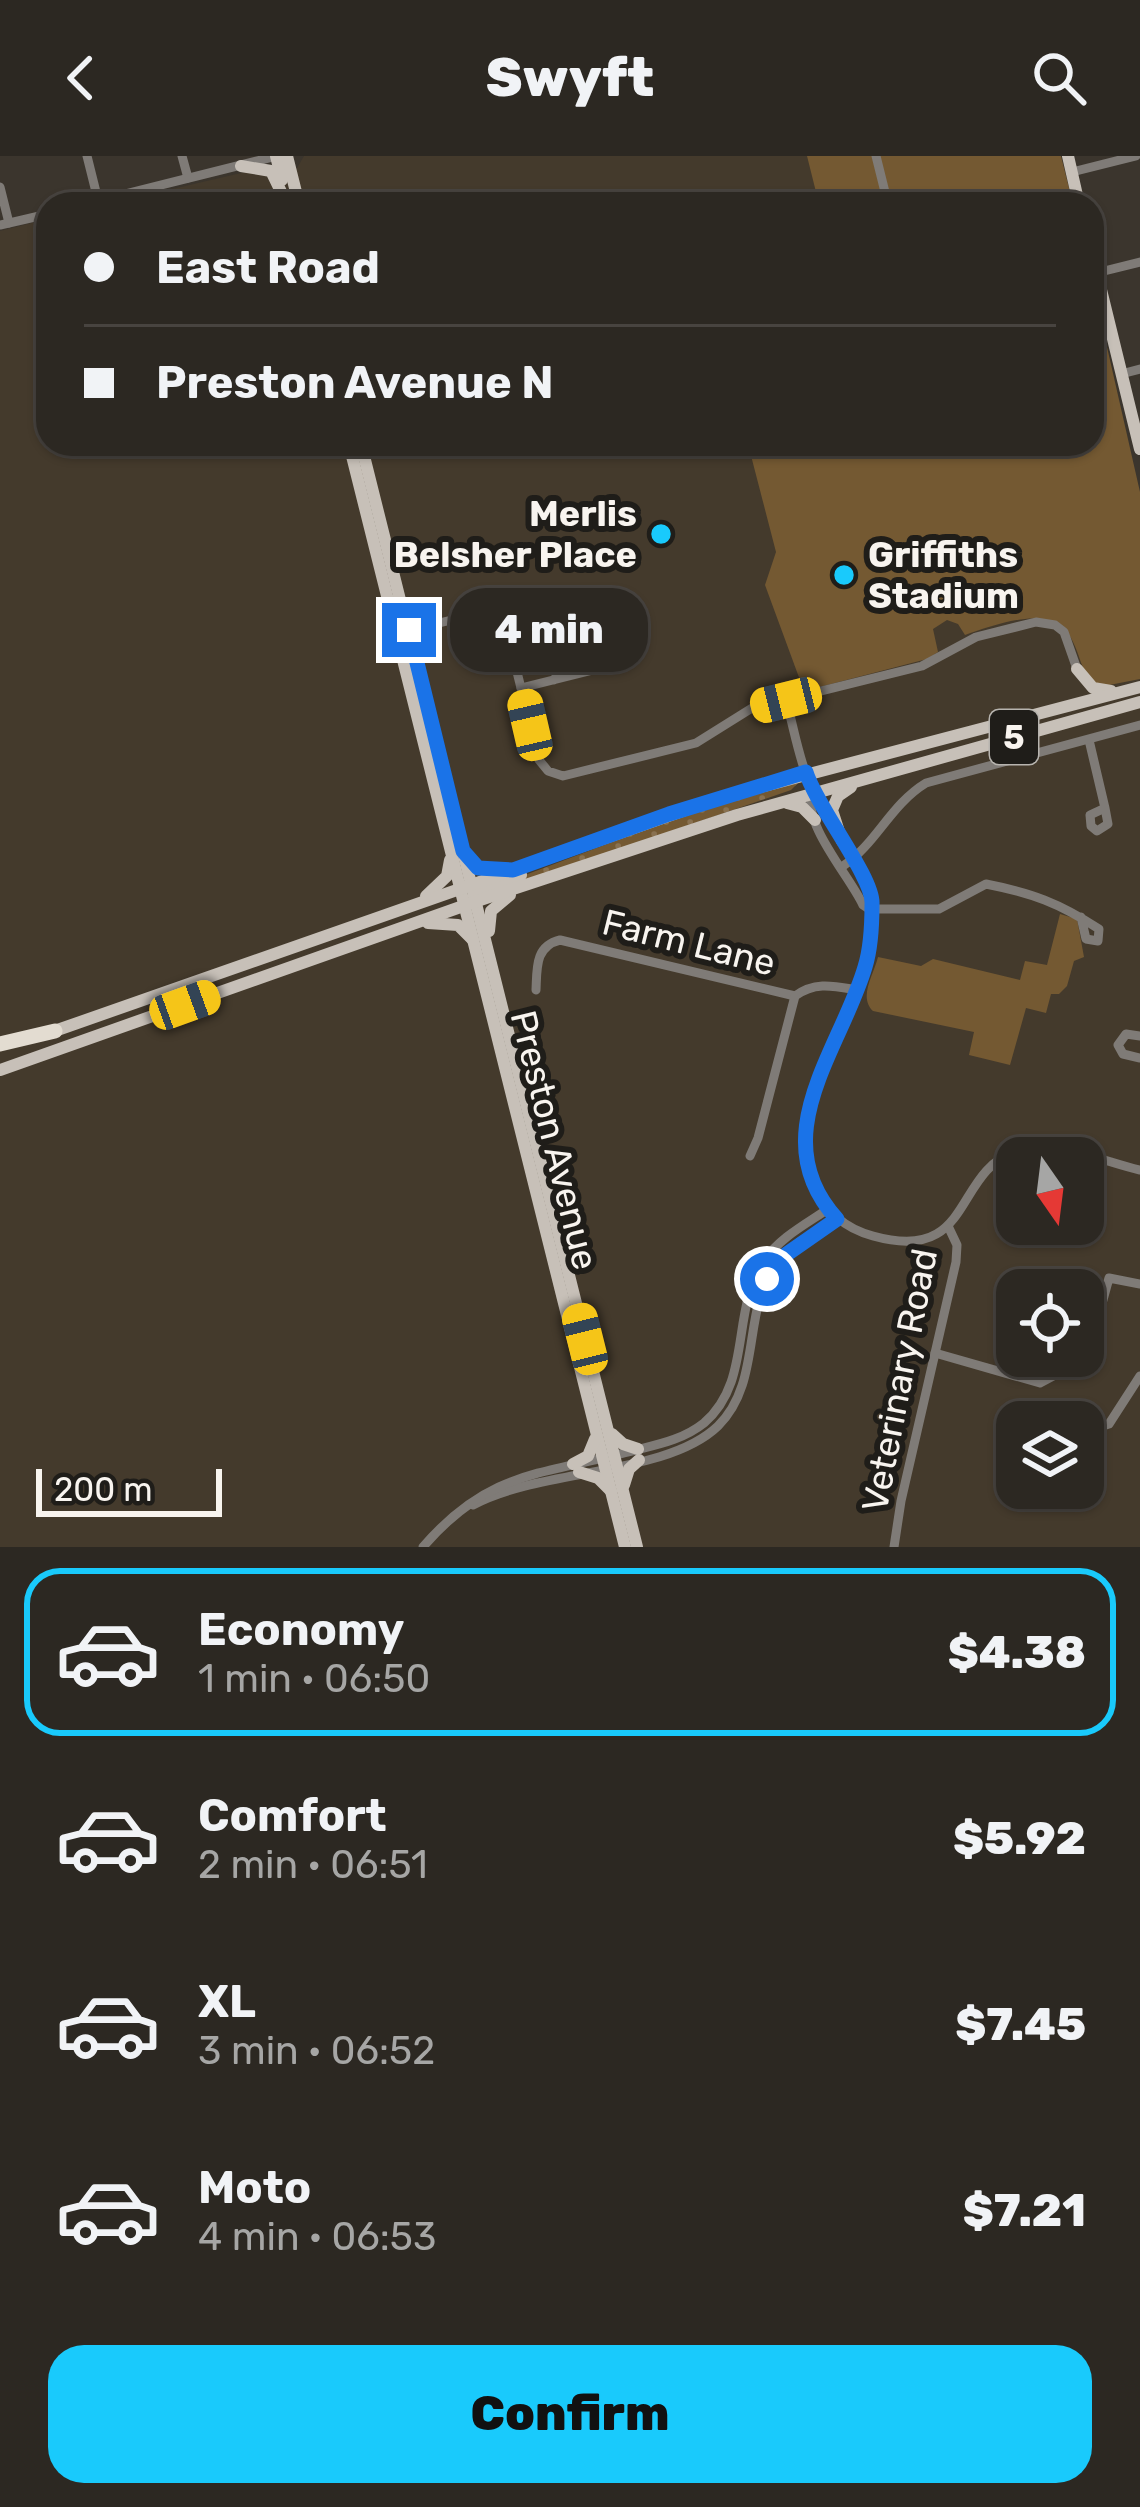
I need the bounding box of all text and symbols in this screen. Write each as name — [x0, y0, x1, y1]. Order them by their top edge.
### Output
icon: back — [48, 45, 114, 111]
icon: search — [1026, 45, 1092, 111]
text: Swyft — [486, 46, 654, 110]
text: East Road — [156, 241, 380, 294]
text: Preston Avenue N — [156, 356, 554, 409]
place label: Merlis Belsher Place — [393, 492, 637, 576]
marker: Merlis Belsher Place — [648, 521, 674, 547]
place label: Griffiths Stadium — [868, 533, 1019, 617]
marker: Griffiths Stadium — [831, 562, 857, 588]
callout: 4 min — [451, 588, 649, 672]
route end — [382, 603, 436, 657]
text: 4 min — [494, 607, 604, 653]
car — [747, 674, 825, 726]
car — [504, 686, 556, 764]
road number: 5 — [990, 710, 1038, 764]
street label: Farm Lane — [598, 900, 780, 985]
car — [145, 976, 225, 1034]
street label: Preston Avenue — [502, 1006, 607, 1274]
north arrow — [996, 1137, 1104, 1245]
map controls — [996, 1137, 1104, 1509]
street label: Veterinary Road — [853, 1245, 946, 1515]
route start — [740, 1252, 794, 1306]
button: locate — [996, 1269, 1104, 1377]
car — [559, 1300, 611, 1378]
button: layers — [996, 1401, 1104, 1509]
scale bar — [36, 1463, 222, 1516]
text: 200 m — [54, 1470, 153, 1509]
icon: car — [54, 1598, 162, 1706]
text: Economy — [198, 1603, 404, 1656]
text: $4.38 — [948, 1626, 1086, 1679]
text: 1 min · 06:50 — [198, 1656, 430, 1702]
icon: car — [54, 1784, 162, 1892]
text: Comfort — [198, 1789, 387, 1842]
text: $5.92 — [953, 1812, 1086, 1865]
text: 2 min · 06:51 — [198, 1842, 428, 1888]
icon: car — [54, 1970, 162, 2078]
text: XL — [198, 1975, 256, 2028]
text: $7.45 — [955, 1998, 1086, 2051]
text: 3 min · 06:52 — [198, 2028, 435, 2074]
icon: car — [54, 2156, 162, 2264]
text: Moto — [198, 2161, 311, 2214]
text: $7.21 — [963, 2184, 1086, 2237]
text: 4 min · 06:53 — [198, 2214, 436, 2260]
button: Confirm — [48, 2345, 1092, 2483]

